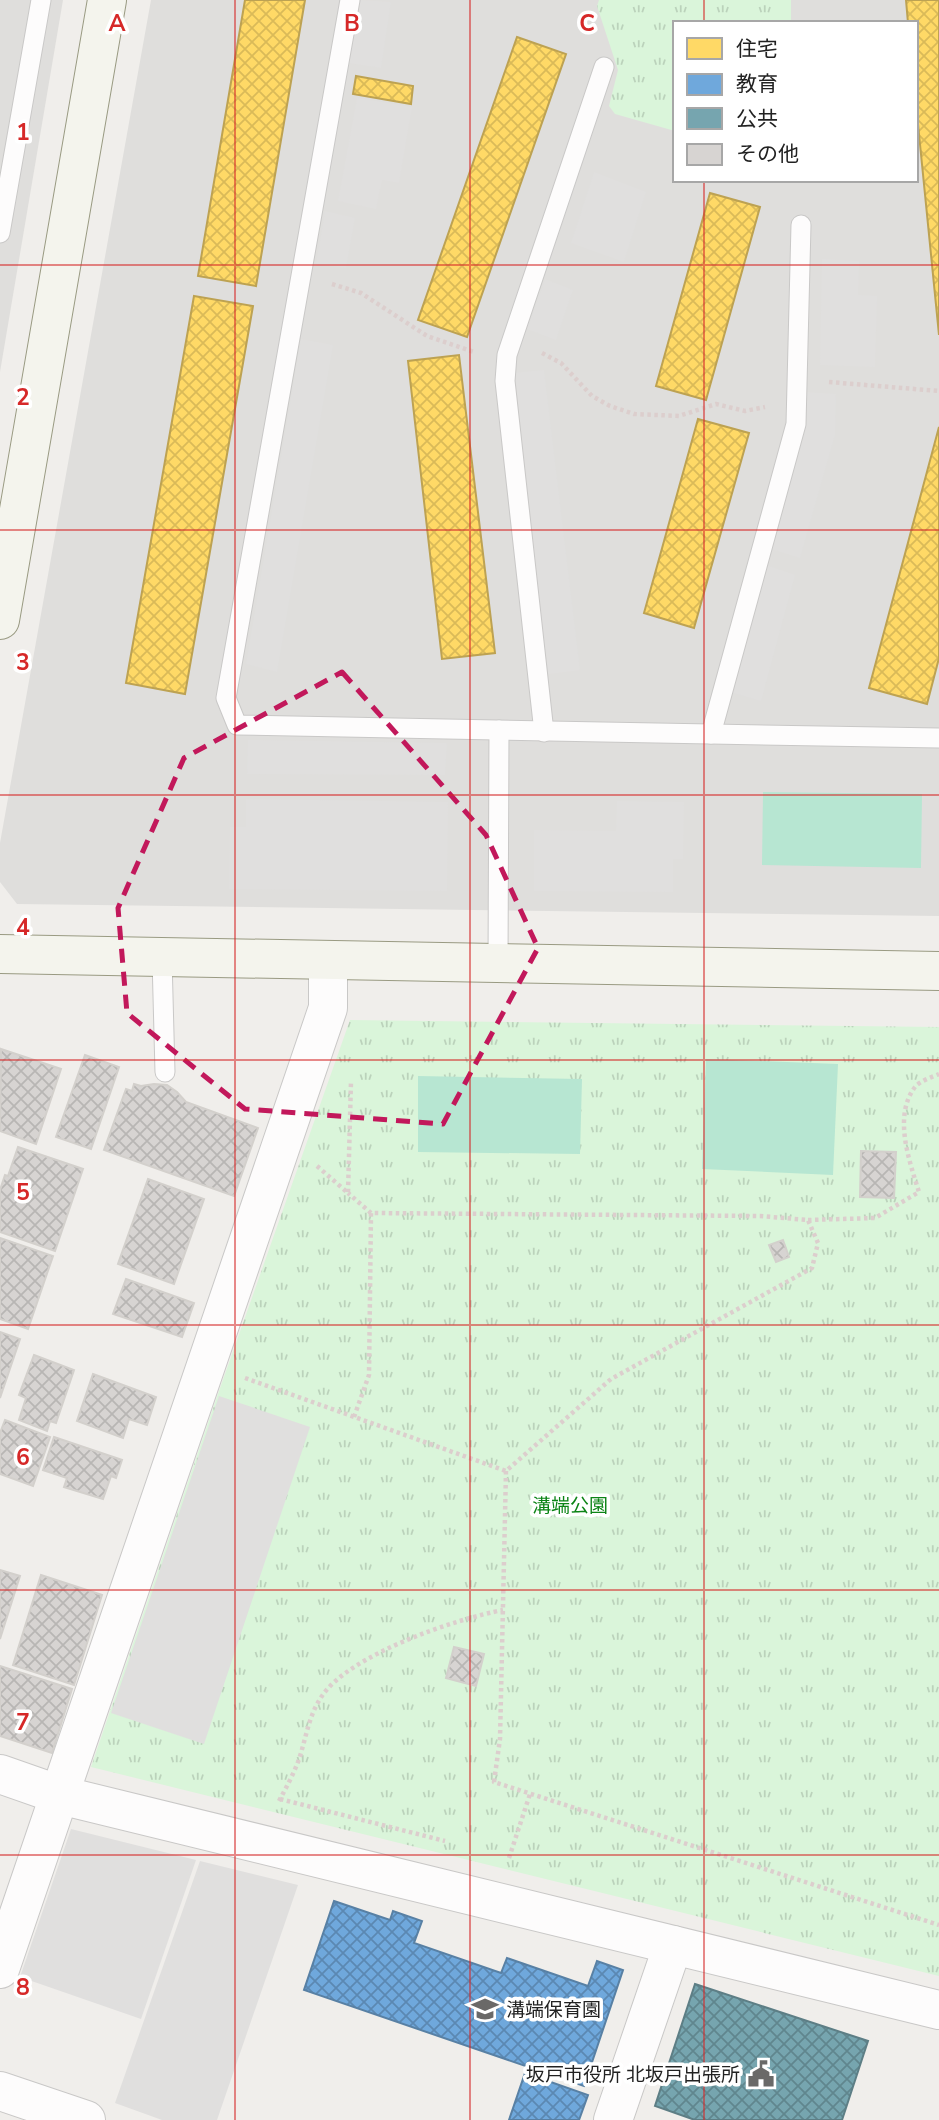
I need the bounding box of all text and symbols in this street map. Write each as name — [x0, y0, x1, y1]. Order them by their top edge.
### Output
text: A — [108, 8, 126, 39]
text: B — [344, 8, 360, 39]
text: C — [579, 8, 595, 39]
legend — [673, 21, 918, 182]
text: 住宅 — [736, 35, 778, 63]
text: 教育 — [736, 70, 778, 98]
text: 公共 — [736, 105, 778, 133]
text: 1 — [16, 117, 30, 148]
text: その他 — [736, 140, 799, 168]
text: 2 — [16, 382, 30, 413]
text: 3 — [16, 647, 30, 678]
text: 4 — [16, 912, 30, 943]
text: 5 — [16, 1177, 30, 1208]
text: 6 — [16, 1442, 30, 1473]
park label: 溝端公園 — [532, 1493, 608, 1519]
text: 7 — [16, 1707, 30, 1738]
text: 8 — [16, 1972, 30, 2003]
school or university icon: 溝端保育園 — [470, 1994, 500, 2024]
place label: 溝端保育園 — [506, 1997, 601, 2023]
public building icon: 坂戸市役所 北坂戸出張所 — [746, 2059, 776, 2089]
place label: 坂戸市役所 北坂戸出張所 — [526, 2062, 740, 2088]

